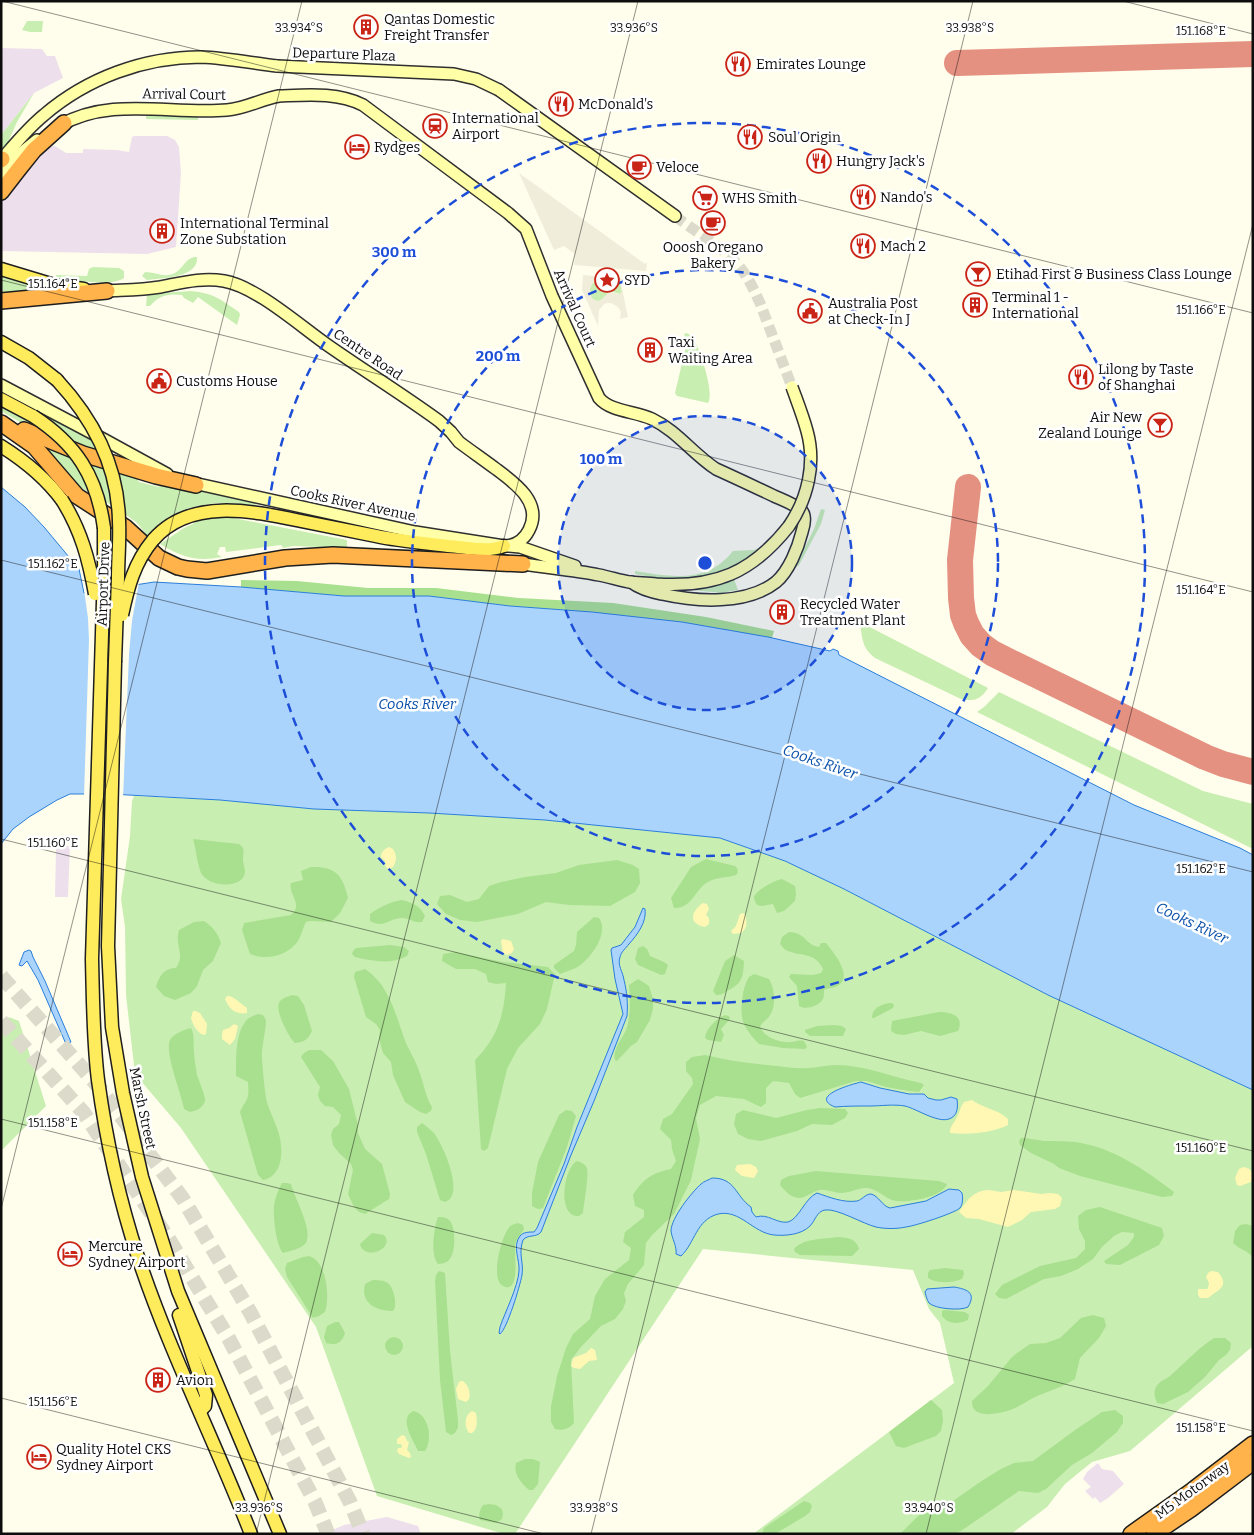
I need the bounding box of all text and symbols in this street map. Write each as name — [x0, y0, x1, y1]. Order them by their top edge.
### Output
place label: Qantas Domestic Freight Transfer — [384, 11, 495, 44]
building icon: Qantas Domestic Freight Transfer — [353, 14, 379, 40]
text: 33.934°S — [275, 21, 323, 35]
text: 33.936°S — [610, 21, 658, 35]
text: 33.938°S — [946, 21, 994, 35]
text: 151.168°E — [1176, 24, 1226, 38]
street label: Departure Plaza — [292, 44, 397, 65]
restaurant icon: Emirates Lounge — [725, 51, 751, 77]
place label: Emirates Lounge — [756, 56, 866, 73]
street label: Arrival Court — [142, 85, 226, 104]
restaurant icon: McDonald's — [548, 91, 574, 117]
place label: McDonald's — [578, 96, 653, 113]
place label: International Airport — [452, 110, 539, 143]
station icon: International Airport — [422, 113, 448, 139]
restaurant icon: Soul Origin — [737, 124, 763, 150]
place label: Soul Origin — [768, 129, 841, 146]
hotel icon: Rydges — [344, 134, 370, 160]
place label: Rydges — [374, 139, 420, 156]
restaurant icon: Hungry Jack's — [806, 148, 832, 174]
place label: Hungry Jack's — [836, 153, 925, 170]
cafe icon: Veloce — [626, 154, 652, 180]
place label: Veloce — [656, 159, 699, 176]
restaurant icon: Nando's — [850, 184, 876, 210]
supermarket icon: WHS Smith — [692, 185, 718, 211]
place label: Nando's — [880, 189, 932, 206]
place label: WHS Smith — [722, 190, 797, 207]
cafe icon: Ooosh Oregano Bakery — [700, 210, 726, 236]
place label: International Terminal Zone Substation — [180, 215, 329, 248]
building icon: International Terminal Zone Substation — [149, 218, 175, 244]
restaurant icon: Mach 2 — [850, 233, 876, 259]
place label: Mach 2 — [880, 238, 926, 255]
place label: Ooosh Oregano Bakery — [663, 239, 763, 272]
text: 300 m — [372, 243, 417, 261]
bar icon: Etihad First & Business Class Lounge — [965, 261, 991, 287]
street label: Arrival Court — [550, 266, 599, 350]
place label: Etihad First & Business Class Lounge — [996, 266, 1232, 283]
place icon: SYD — [594, 267, 620, 293]
place label: SYD — [624, 272, 650, 289]
text: 151.164°E — [28, 277, 78, 291]
place label: Terminal 1 - International — [992, 289, 1079, 322]
building icon: Terminal 1 - International — [962, 292, 988, 318]
place label: Australia Post at Check-In J — [828, 295, 918, 328]
public building icon: Australia Post at Check-In J — [797, 298, 823, 324]
text: 151.166°E — [1176, 303, 1226, 317]
street label: Centre Road — [330, 325, 405, 384]
place label: Taxi Waiting Area — [668, 334, 753, 367]
building icon: Taxi Waiting Area — [637, 337, 663, 363]
text: 200 m — [476, 347, 521, 365]
place label: Lilong by Taste of Shanghai — [1098, 361, 1194, 394]
restaurant icon: Lilong by Taste of Shanghai — [1068, 364, 1094, 390]
public building icon: Customs House — [146, 368, 172, 394]
place label: Customs House — [176, 373, 278, 390]
place label: Air New Zealand Lounge — [1038, 409, 1143, 442]
bar icon: Air New Zealand Lounge — [1147, 412, 1173, 438]
text: 100 m — [580, 450, 623, 468]
street label: Cooks River Avenue — [289, 482, 417, 525]
street label: Airport Drive — [94, 541, 113, 627]
centre of rings — [696, 554, 714, 572]
text: 151.162°E — [28, 557, 78, 571]
text: 151.164°E — [1176, 583, 1226, 597]
place label: Recycled Water Treatment Plant — [800, 596, 905, 629]
building icon: Recycled Water Treatment Plant — [769, 599, 795, 625]
water label: Cooks River — [378, 695, 457, 713]
water label: Cooks River — [780, 741, 861, 783]
text: 151.160°E — [28, 836, 78, 850]
text: 151.162°E — [1176, 862, 1226, 876]
water label: Cooks River — [1153, 898, 1232, 948]
street label: Marsh Street — [126, 1065, 160, 1151]
text: 151.158°E — [28, 1116, 78, 1130]
text: 151.160°E — [1176, 1141, 1226, 1155]
place label: Mercure Sydney Airport — [88, 1238, 185, 1271]
hotel icon: Mercure Sydney Airport — [57, 1241, 83, 1267]
building icon: Avion — [145, 1367, 171, 1393]
place label: Avion — [176, 1372, 214, 1389]
text: 151.156°E — [29, 1395, 77, 1409]
text: 151.158°E — [1176, 1421, 1226, 1435]
place label: Quality Hotel CKS Sydney Airport — [56, 1441, 171, 1474]
hotel icon: Quality Hotel CKS Sydney Airport — [26, 1444, 52, 1470]
street label: M5 Motorway — [1152, 1457, 1233, 1523]
text: 33.936°S — [235, 1501, 283, 1515]
text: 33.938°S — [570, 1501, 618, 1515]
text: 33.940°S — [904, 1501, 954, 1515]

